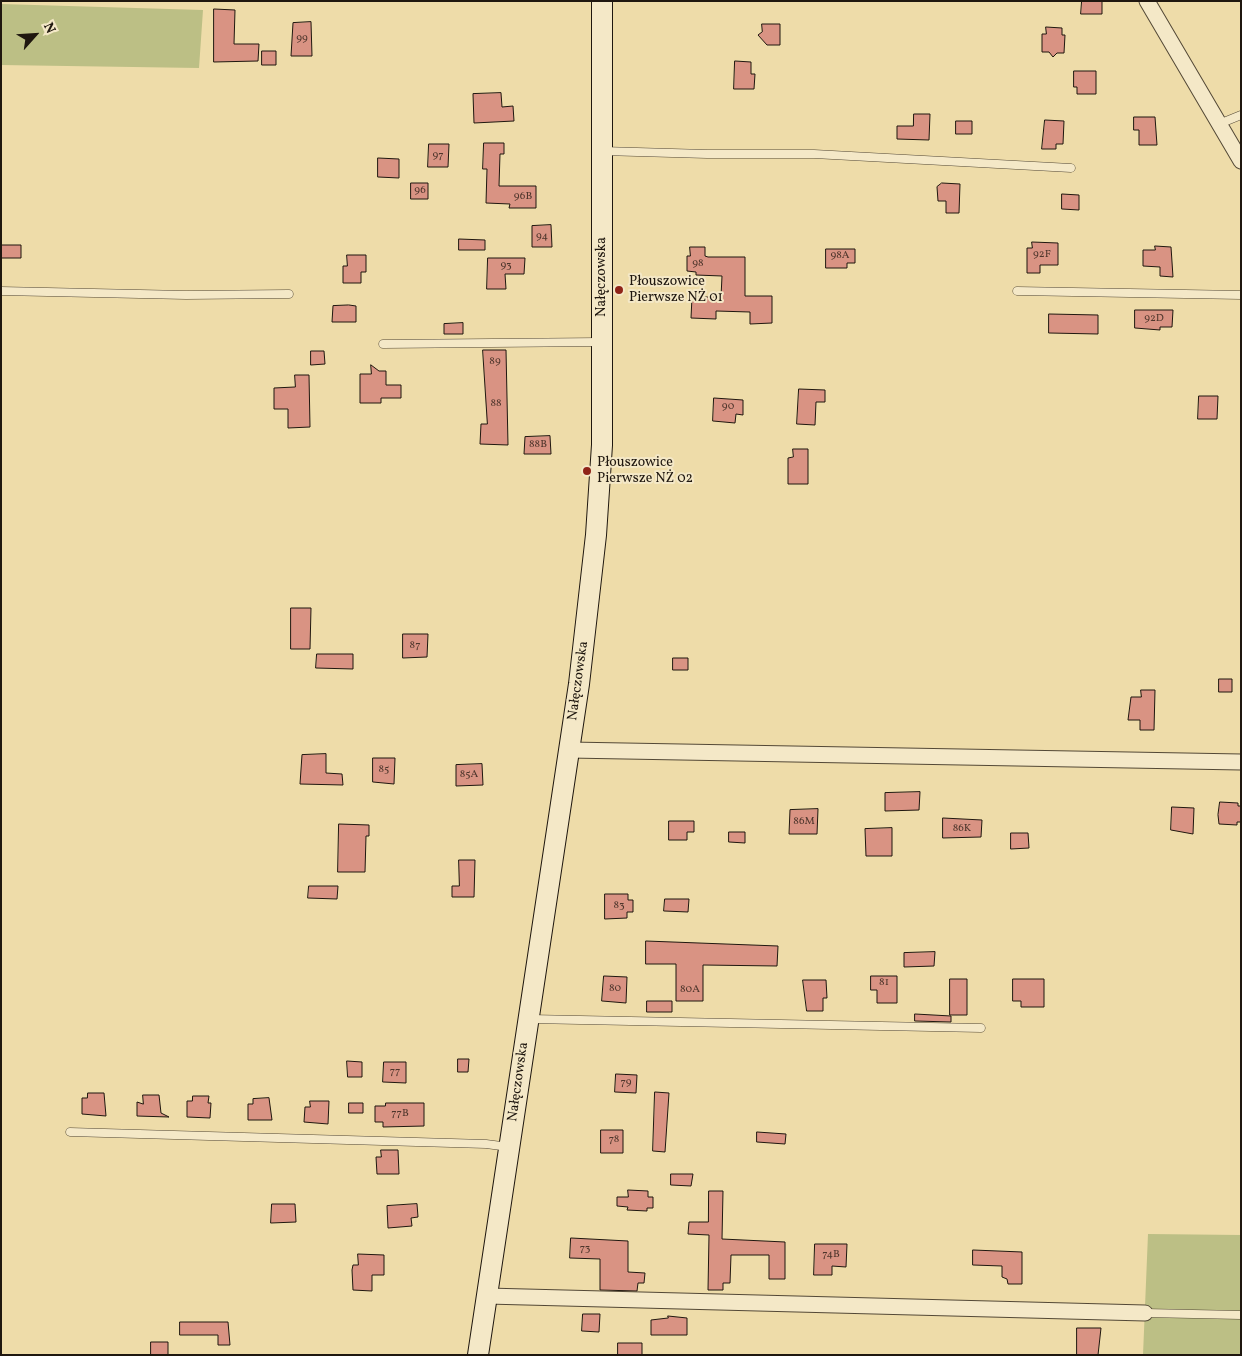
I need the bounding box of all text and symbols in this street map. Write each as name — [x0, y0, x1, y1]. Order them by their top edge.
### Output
north arrow — [10, 10, 60, 60]
text: N — [38, 19, 60, 37]
house number: 99 — [296, 32, 308, 46]
house number: 97 — [432, 149, 444, 163]
house number: 96 — [414, 184, 426, 198]
house number: 96B — [514, 190, 532, 204]
house number: 94 — [536, 230, 548, 244]
street label: Nałęczowska — [594, 237, 610, 317]
house number: 92F — [1033, 248, 1051, 262]
house number: 98A — [830, 249, 850, 263]
house number: 98 — [692, 257, 704, 271]
house number: 93 — [500, 259, 512, 273]
place label: Płouszowice Pierwsze NŻ 01 — [629, 274, 723, 306]
marker: Płouszowice Pierwsze NŻ 01 — [613, 284, 625, 296]
house number: 92D — [1144, 312, 1164, 326]
house number: 89 — [489, 355, 501, 369]
house number: 88 — [490, 397, 502, 411]
house number: 90 — [722, 400, 734, 414]
house number: 88B — [529, 438, 547, 452]
place label: Płouszowice Pierwsze NŻ 02 — [597, 455, 693, 488]
marker: Płouszowice Pierwsze NŻ 02 — [581, 465, 593, 477]
house number: 87 — [410, 639, 420, 653]
street label: Nałęczowska — [565, 640, 593, 722]
house number: 85 — [379, 763, 389, 777]
house number: 85A — [460, 768, 478, 782]
house number: 86M — [793, 815, 815, 829]
house number: 86K — [953, 822, 971, 836]
house number: 83 — [613, 899, 625, 913]
house number: 81 — [879, 976, 889, 990]
house number: 80 — [609, 982, 621, 996]
house number: 80A — [680, 983, 700, 997]
street label: Nałęczowska — [505, 1041, 533, 1123]
house number: 77 — [390, 1065, 400, 1079]
house number: 79 — [621, 1076, 631, 1090]
house number: 77B — [391, 1107, 409, 1121]
house number: 78 — [609, 1133, 619, 1147]
house number: 73 — [580, 1242, 590, 1256]
house number: 74B — [822, 1248, 840, 1262]

